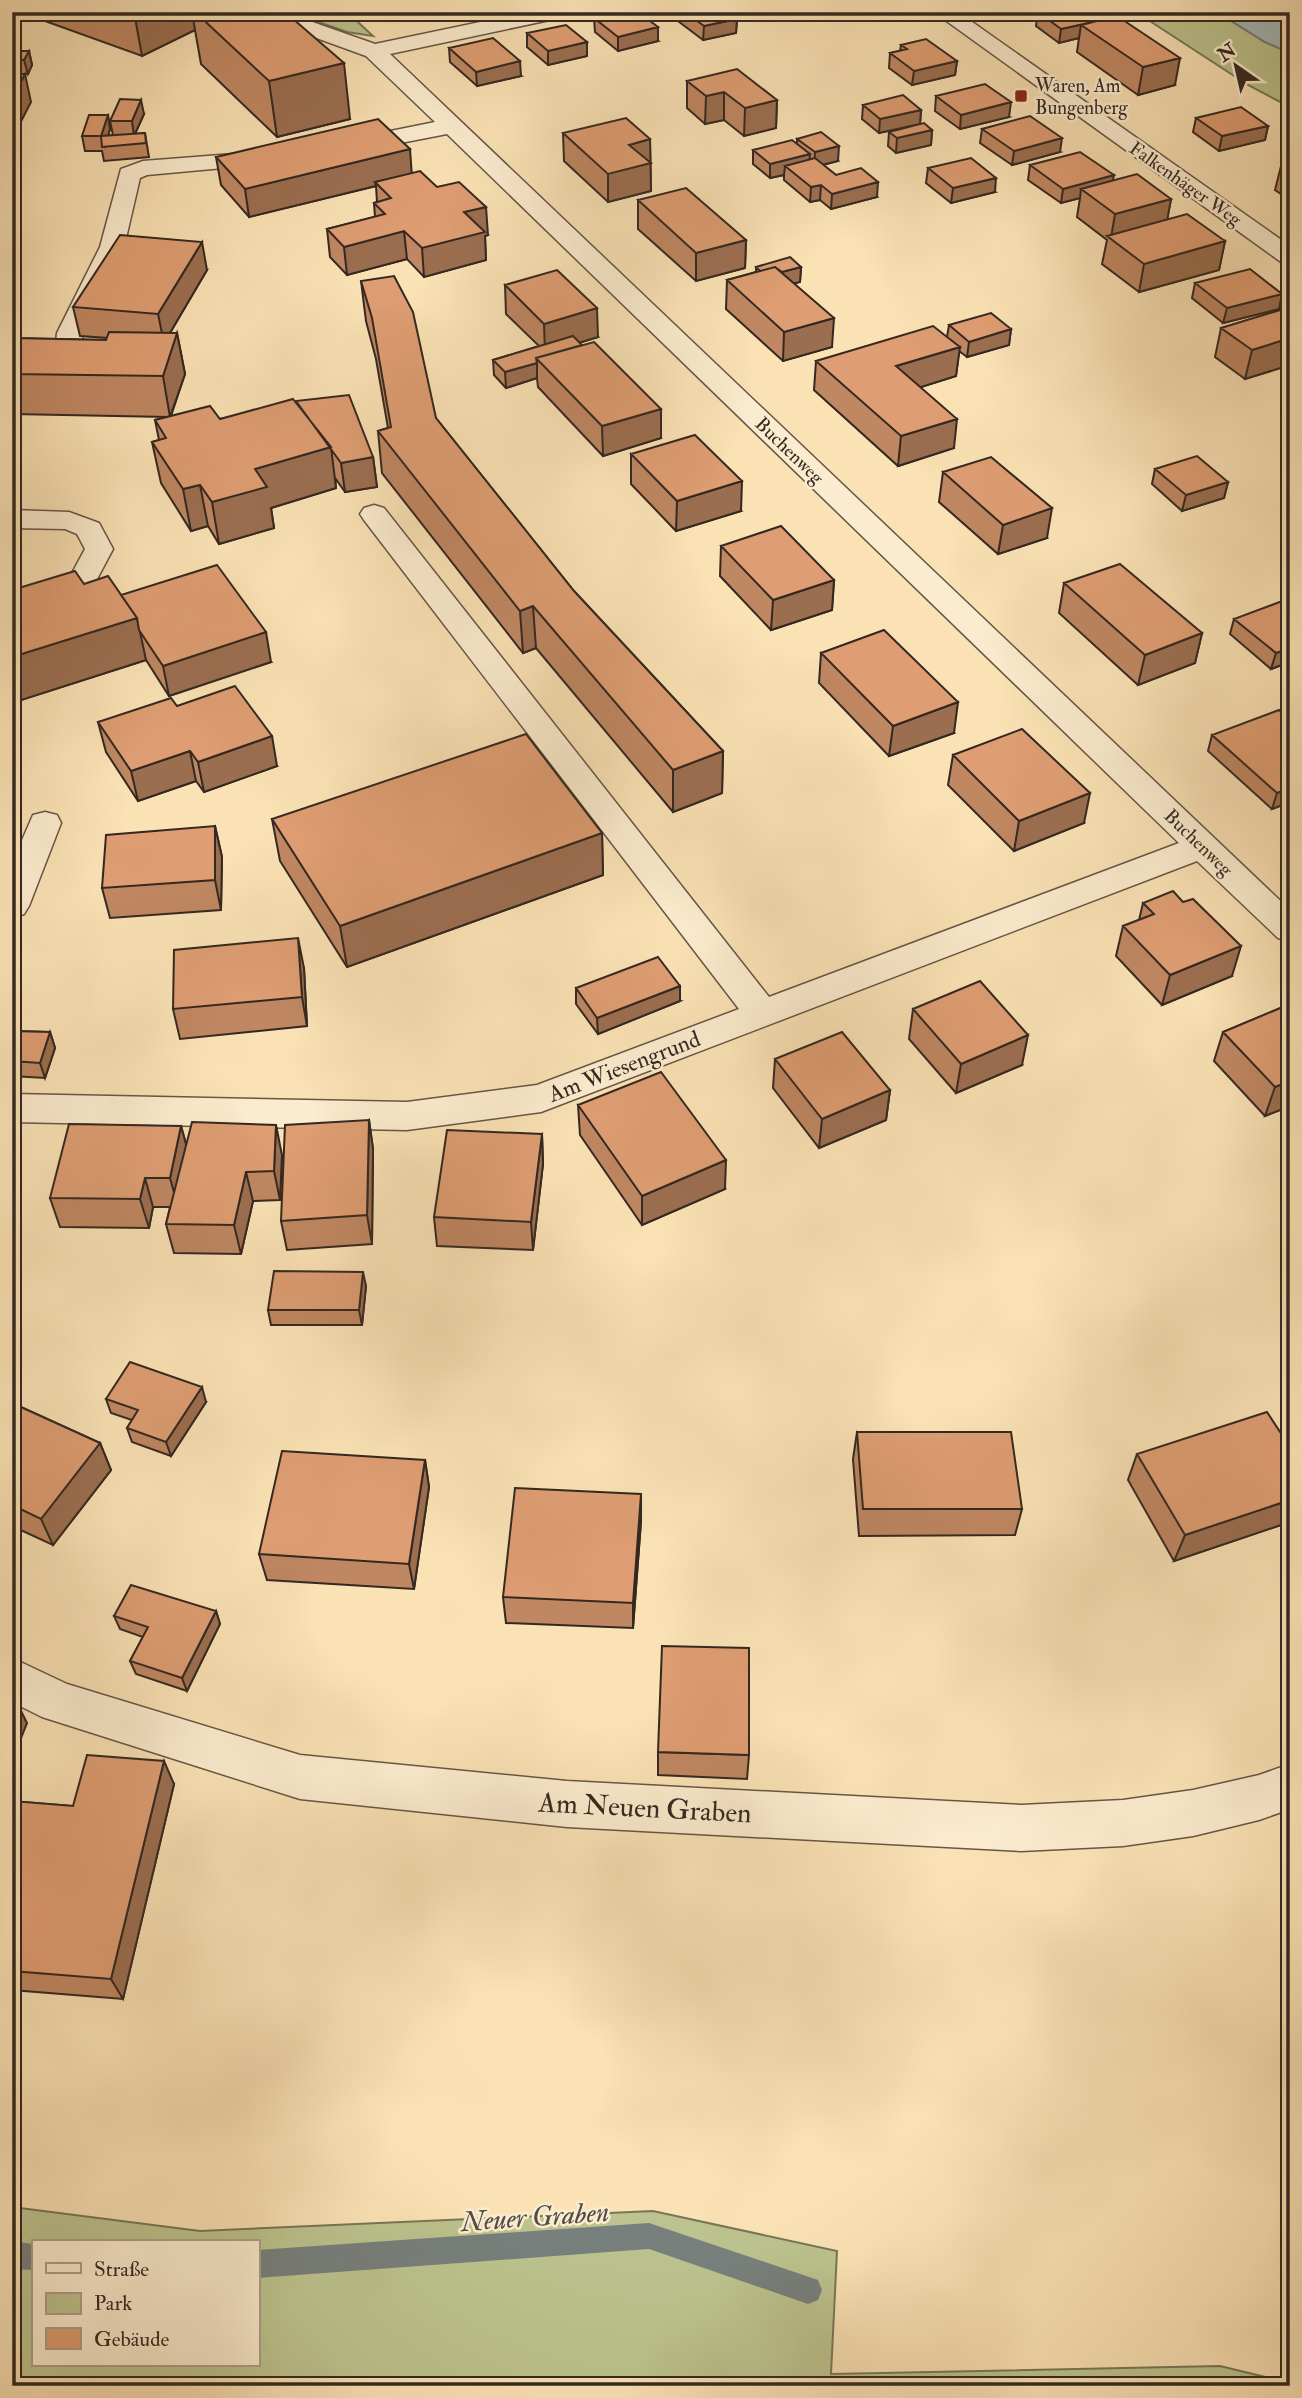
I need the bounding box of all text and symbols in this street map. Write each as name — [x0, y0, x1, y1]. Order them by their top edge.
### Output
north arrow — [1200, 32, 1270, 102]
text: N — [1212, 37, 1242, 68]
place label: Waren, Am Bungenberg — [1034, 74, 1128, 120]
marker: Waren, Am Bungenberg — [1013, 88, 1029, 104]
street label: Falkenhäger Weg — [1125, 136, 1247, 232]
street label: Buchenweg — [750, 412, 829, 490]
street label: Buchenweg — [1159, 804, 1238, 882]
street label: Am Wiesengrund — [543, 1024, 704, 1109]
street label: Am Neuen Graben — [536, 1785, 752, 1832]
water label: Neuer Graben — [458, 2195, 610, 2240]
legend — [32, 2240, 259, 2366]
text: Straße — [94, 2256, 149, 2283]
text: Park — [94, 2290, 132, 2317]
text: Gebäude — [94, 2326, 170, 2353]

